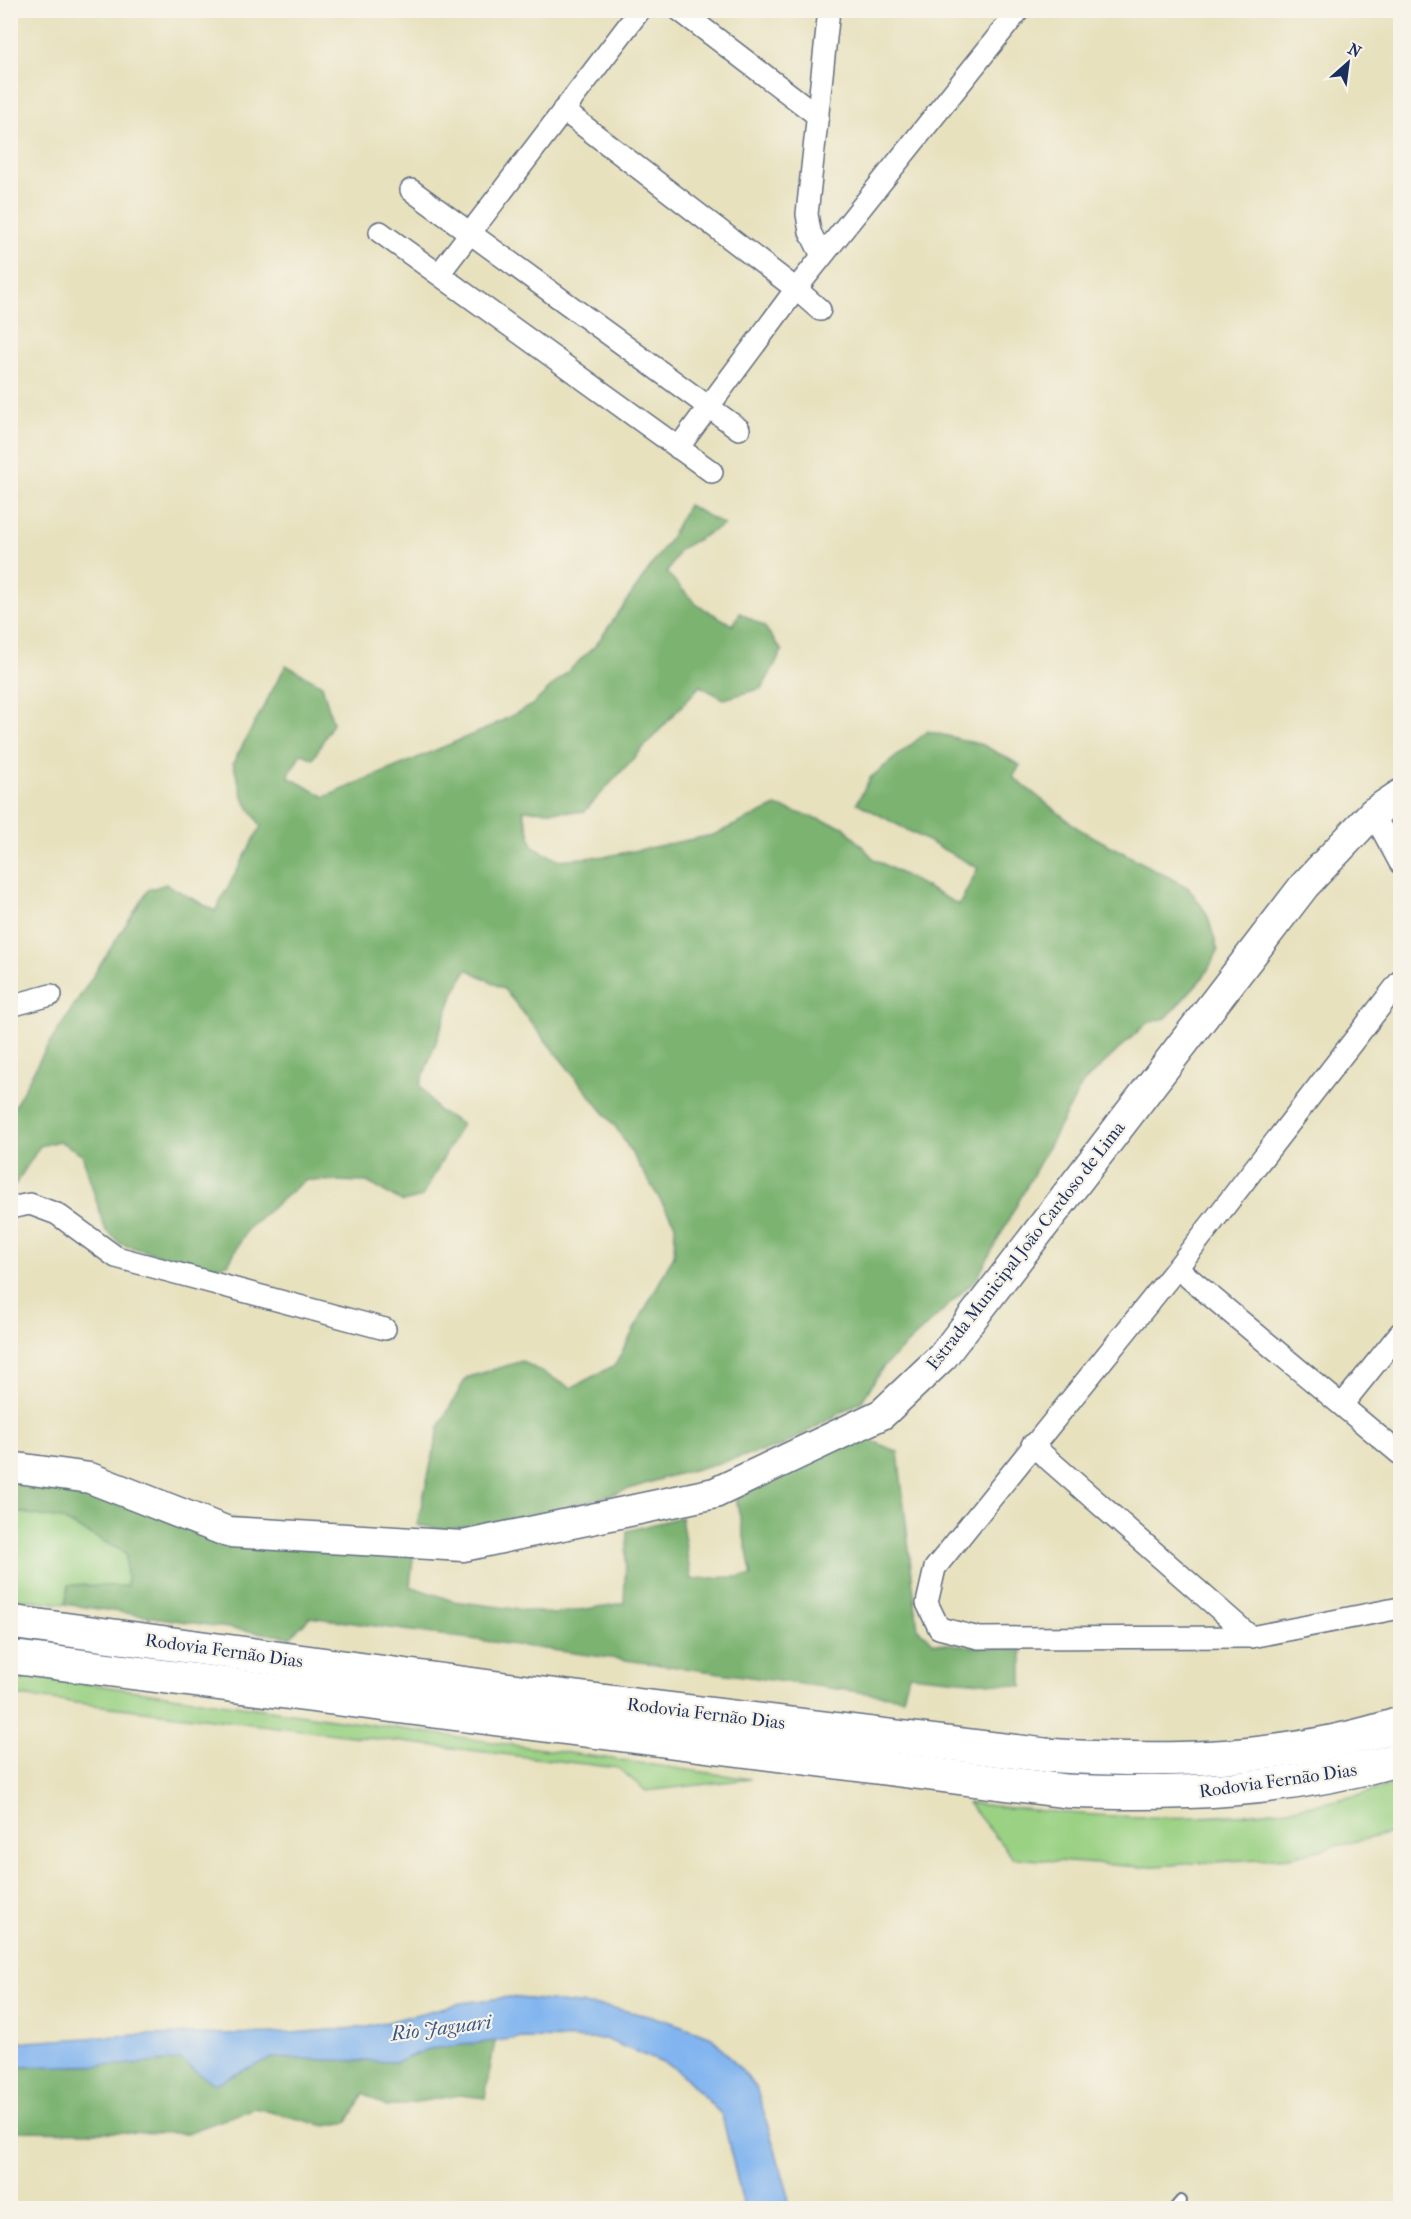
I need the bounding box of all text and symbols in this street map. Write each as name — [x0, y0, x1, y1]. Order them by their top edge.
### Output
north arrow — [1318, 33, 1378, 93]
text: N — [1345, 39, 1365, 62]
street label: Estrada Municipal João Cardoso de Lima — [922, 1117, 1130, 1374]
street label: Rodovia Fernão Dias — [144, 1630, 305, 1673]
street label: Rodovia Fernão Dias — [626, 1694, 787, 1734]
street label: Rodovia Fernão Dias — [1198, 1759, 1359, 1802]
water label: Rio Jaguari — [388, 2010, 494, 2046]

